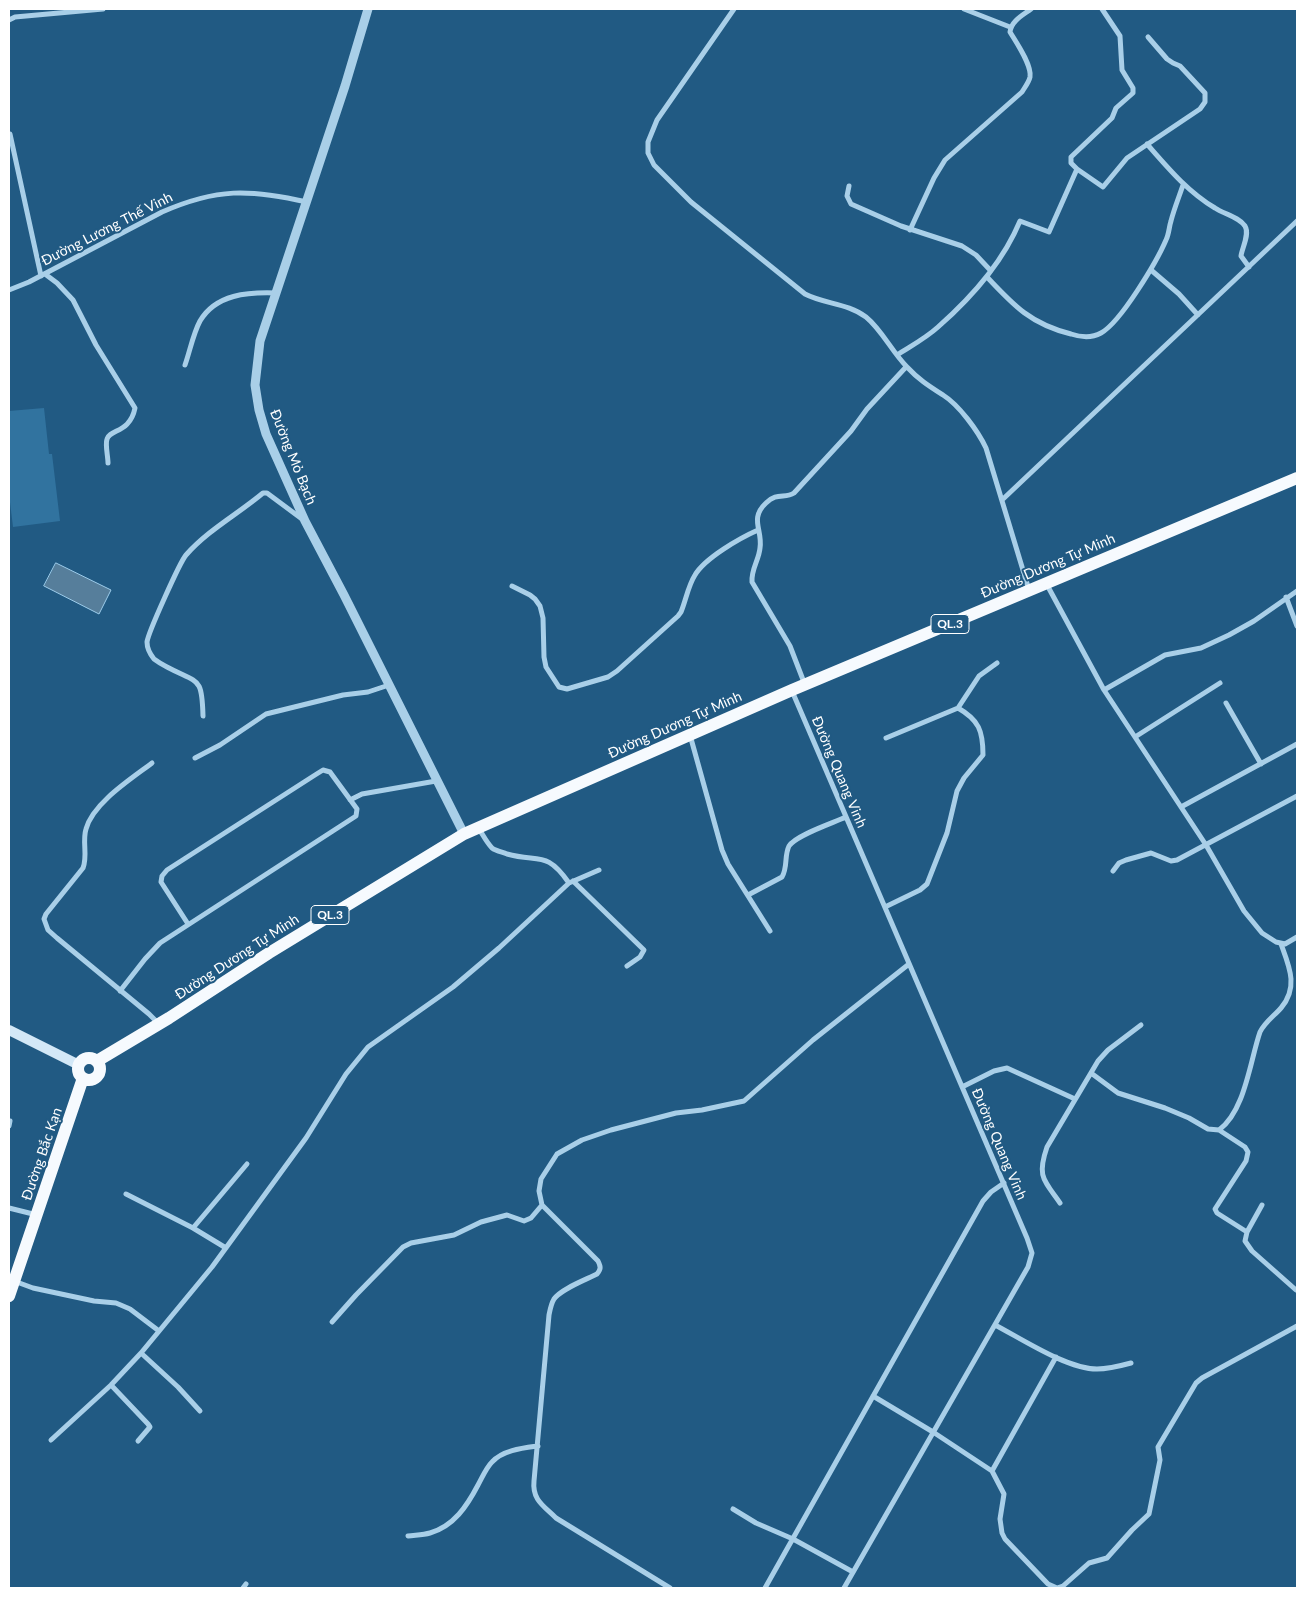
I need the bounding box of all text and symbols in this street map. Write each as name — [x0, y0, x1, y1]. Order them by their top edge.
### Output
street label: Đường Lương Thế Vinh — [39, 189, 175, 269]
street label: Đường Mỏ Bạch — [266, 407, 320, 507]
street label: Đường Dương Tự Minh — [978, 530, 1118, 602]
road number: QL.3 — [931, 614, 969, 634]
street label: Đường Dương Tự Minh — [606, 688, 744, 762]
street label: Đường Quang Vinh — [808, 714, 870, 830]
road number: QL.3 — [311, 906, 349, 924]
street label: Đường Dương Tự Minh — [172, 911, 302, 1003]
street label: Đường Quang Vinh — [968, 1086, 1030, 1202]
street label: Đường Bắc Kạn — [18, 1105, 66, 1203]

